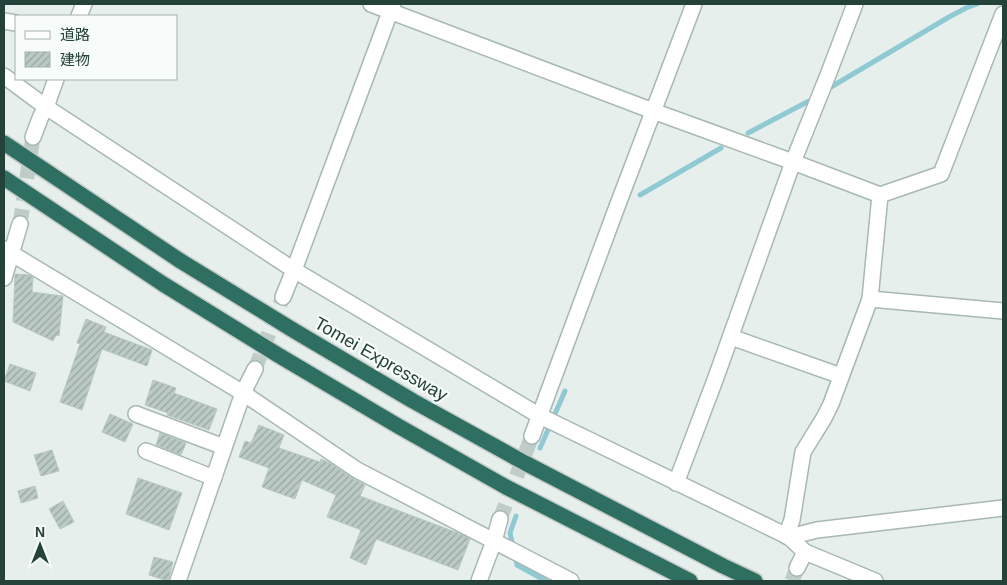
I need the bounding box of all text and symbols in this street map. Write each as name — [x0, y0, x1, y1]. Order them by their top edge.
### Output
legend — [15, 15, 178, 80]
text: 道路 — [60, 26, 90, 43]
text: 建物 — [60, 51, 90, 68]
street label: Tomei Expressway — [311, 313, 451, 405]
north arrow — [15, 520, 65, 570]
text: N — [35, 524, 45, 540]

